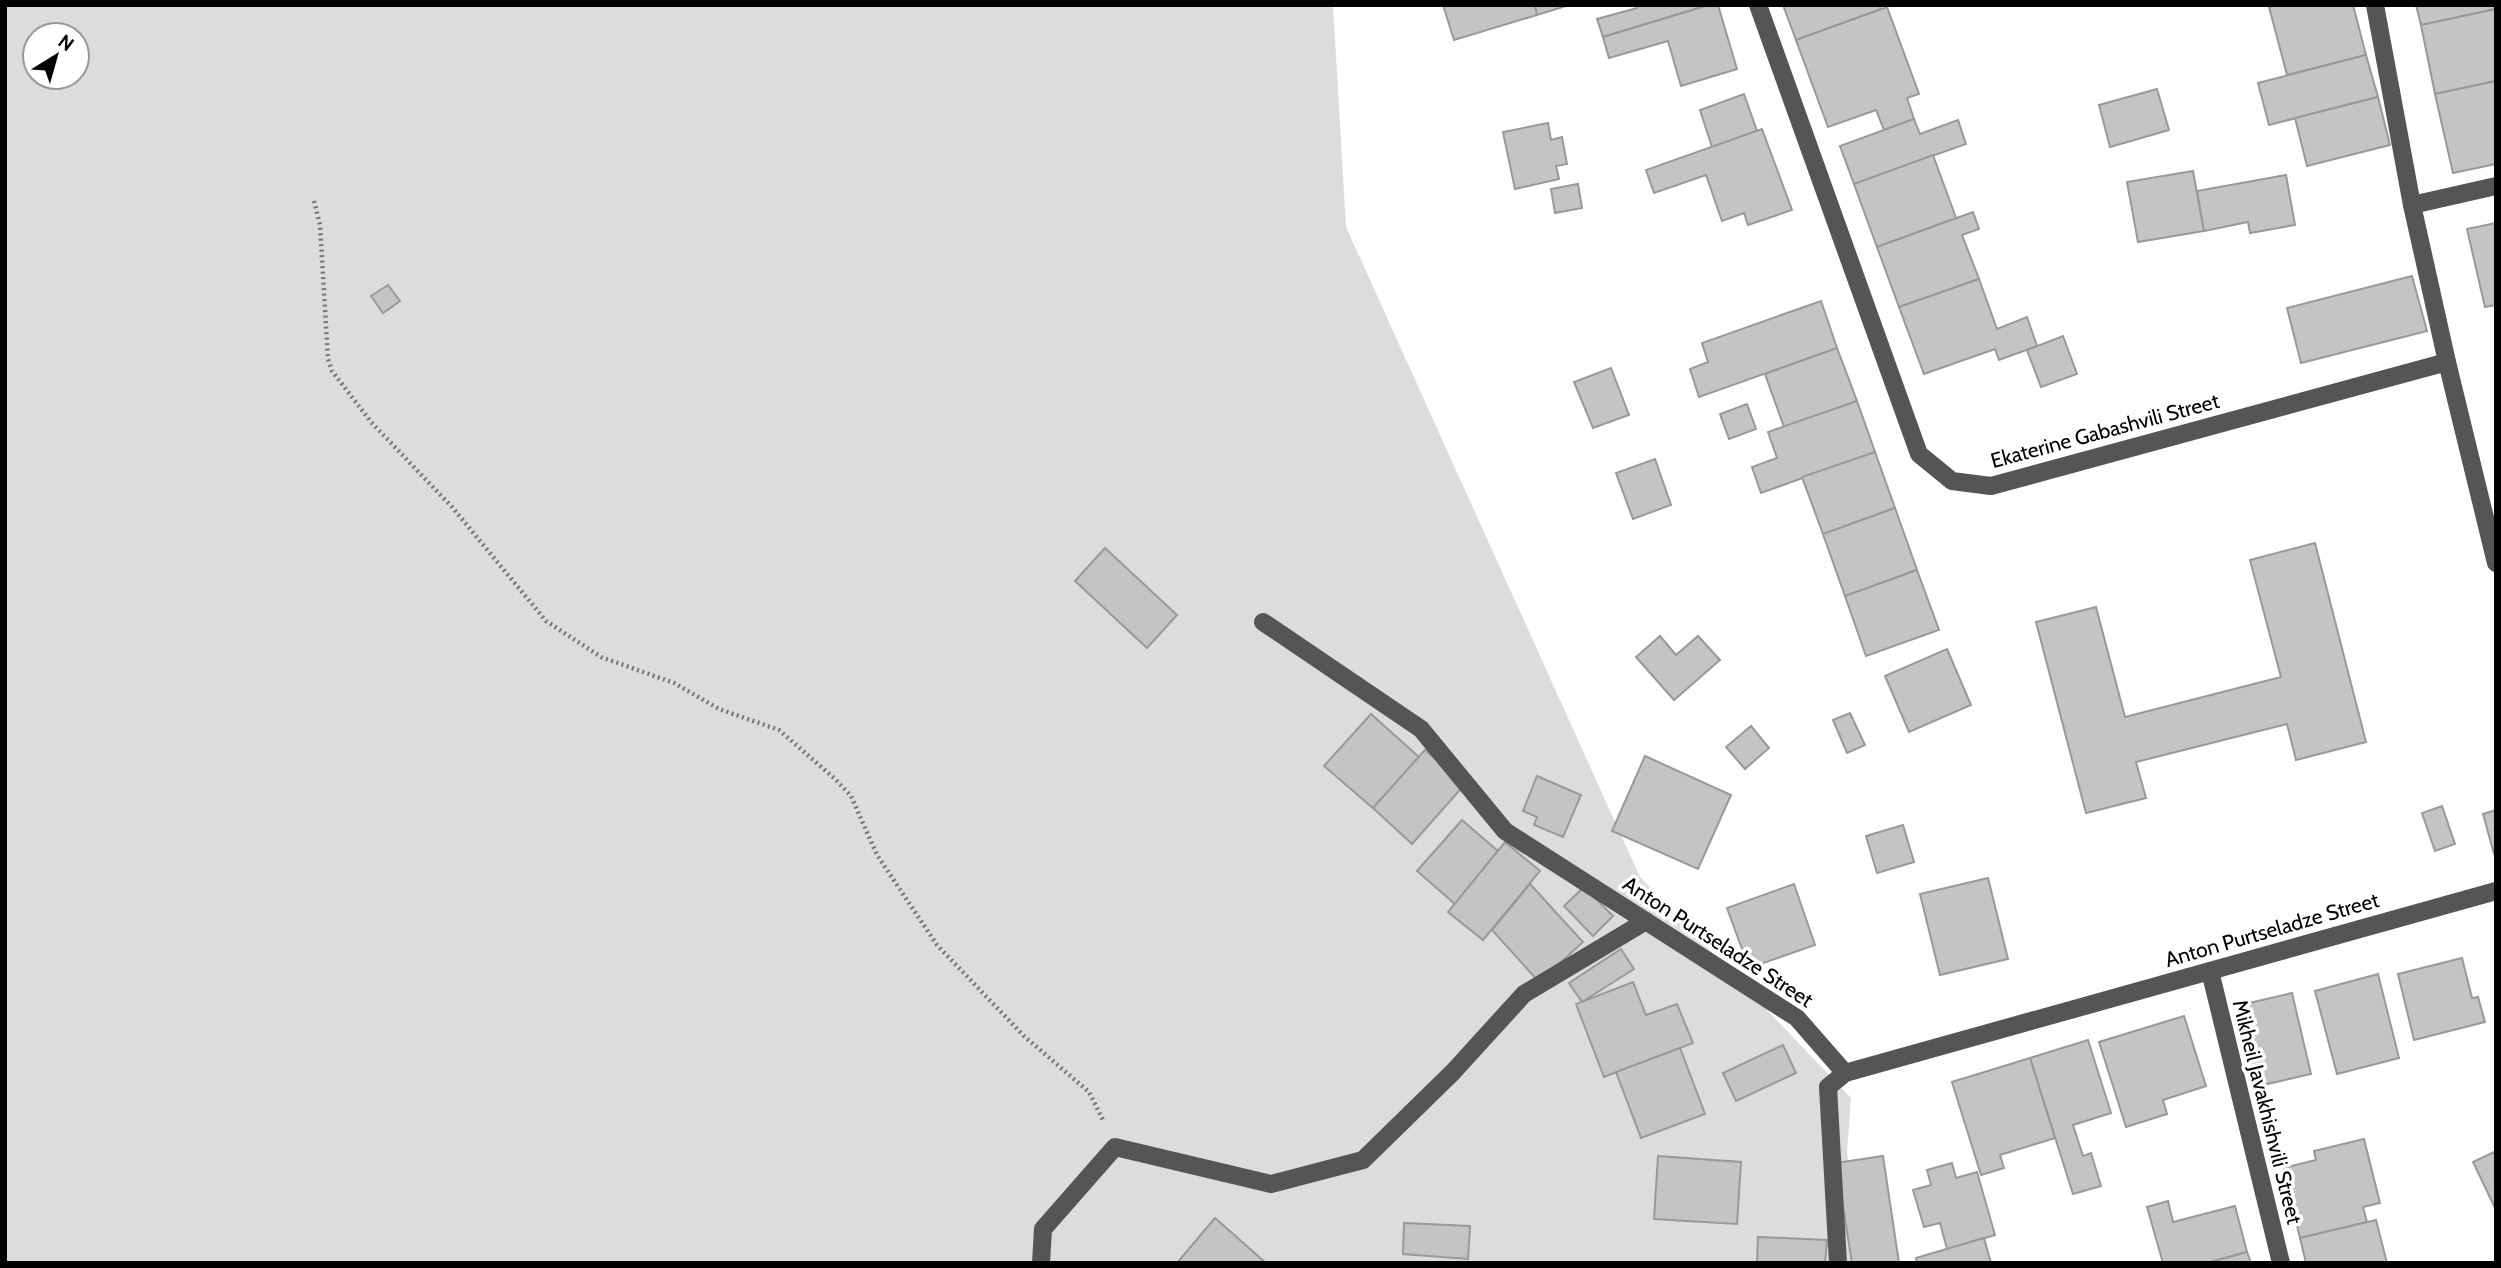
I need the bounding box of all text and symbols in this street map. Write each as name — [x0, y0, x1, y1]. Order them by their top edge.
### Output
north arrow — [21, 21, 91, 91]
text: N — [54, 30, 78, 56]
street label: Ekaterine Gabashvili Street — [1988, 388, 2222, 473]
street label: Anton Purtseladze Street — [1619, 871, 1818, 1012]
street label: Anton Purtseladze Street — [2162, 887, 2382, 972]
street label: Mikheil Javakhishvili Street — [2228, 997, 2307, 1227]

